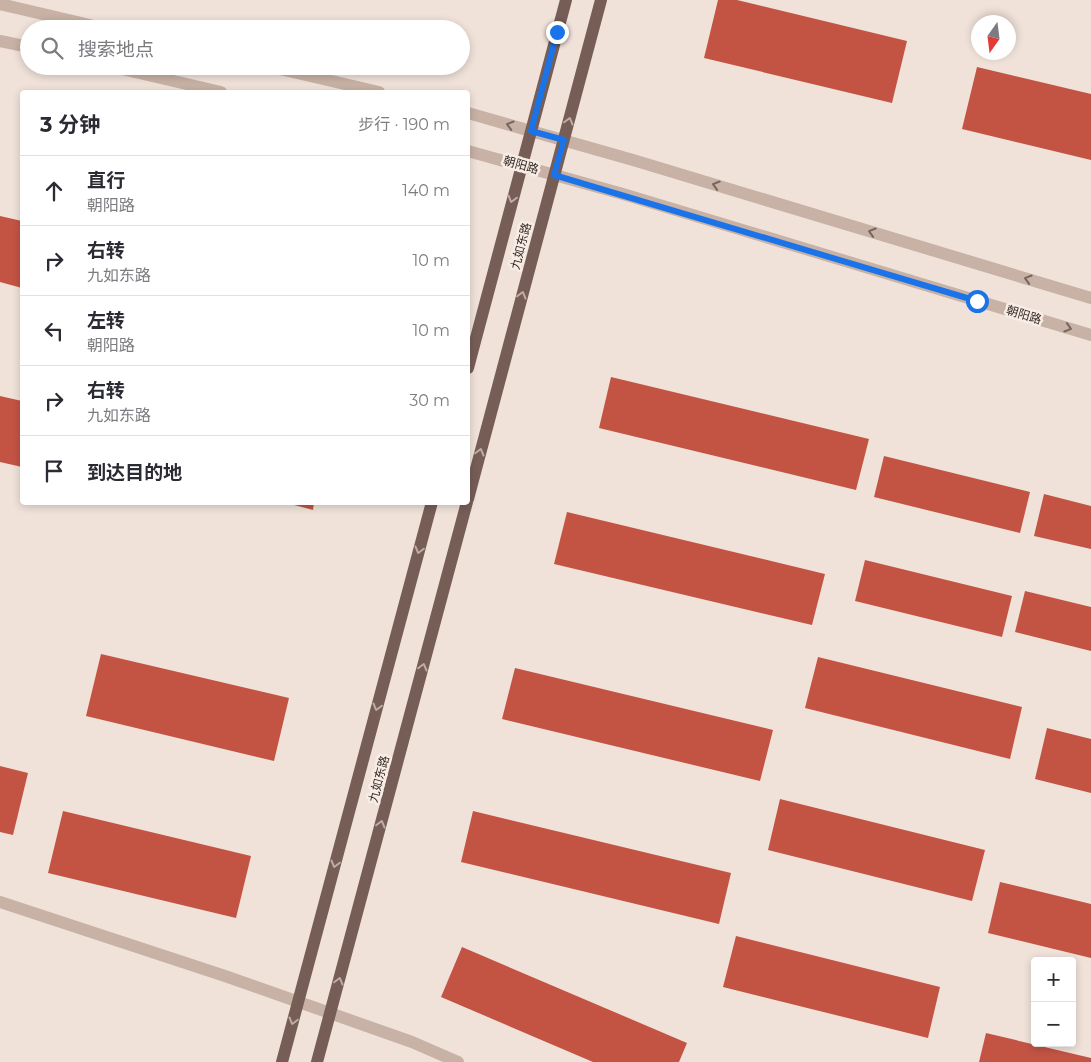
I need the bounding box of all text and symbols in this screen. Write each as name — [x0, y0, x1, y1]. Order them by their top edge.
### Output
north arrow — [971, 15, 1016, 60]
search box — [20, 20, 470, 75]
route end — [546, 21, 569, 44]
icon: search — [38, 34, 66, 62]
text: 搜索地点 — [78, 38, 154, 61]
text: 3 分钟 — [40, 112, 100, 137]
text: 步行 · 190 m — [358, 115, 450, 134]
one-way arrow — [563, 117, 573, 126]
one-way arrow — [506, 120, 515, 130]
street label: 朝阳路 — [502, 152, 541, 177]
text: 直行 — [87, 169, 125, 192]
icon: ahead — [40, 177, 68, 205]
one-way arrow — [713, 180, 721, 190]
text: 140 m — [402, 181, 450, 200]
one-way arrow — [508, 195, 518, 203]
text: 朝阳路 — [87, 196, 135, 215]
street label: 九如东路 — [507, 221, 534, 271]
one-way arrow — [868, 227, 877, 237]
text: 右转 — [87, 239, 125, 262]
icon: right — [40, 247, 68, 275]
text: 10 m — [412, 251, 450, 270]
text: 九如东路 — [87, 266, 151, 285]
one-way arrow — [1024, 274, 1032, 284]
one-way arrow — [516, 290, 527, 299]
route start — [966, 290, 989, 313]
street label: 朝阳路 — [1005, 302, 1044, 327]
text: 左转 — [87, 309, 125, 332]
icon: left — [40, 317, 68, 345]
text: 10 m — [412, 321, 450, 340]
one-way arrow — [1063, 323, 1072, 333]
text: 朝阳路 — [87, 336, 135, 355]
text: 右转 — [87, 379, 125, 402]
icon: right — [40, 387, 68, 415]
text: 30 m — [409, 391, 450, 410]
text: 九如东路 — [87, 406, 151, 425]
one-way arrow — [474, 447, 485, 456]
icon: arrive — [40, 457, 68, 485]
text: 到达目的地 — [87, 461, 182, 484]
one-way arrow — [414, 545, 425, 554]
one-way arrow — [417, 664, 427, 672]
one-way arrow — [372, 702, 383, 711]
street label: 九如东路 — [365, 754, 392, 804]
one-way arrow — [375, 821, 385, 829]
one-way arrow — [330, 859, 341, 868]
map controls — [1031, 957, 1076, 1047]
button: + — [1031, 957, 1076, 1002]
one-way arrow — [333, 978, 343, 986]
button: − — [1031, 1002, 1076, 1047]
one-way arrow — [288, 1016, 299, 1025]

